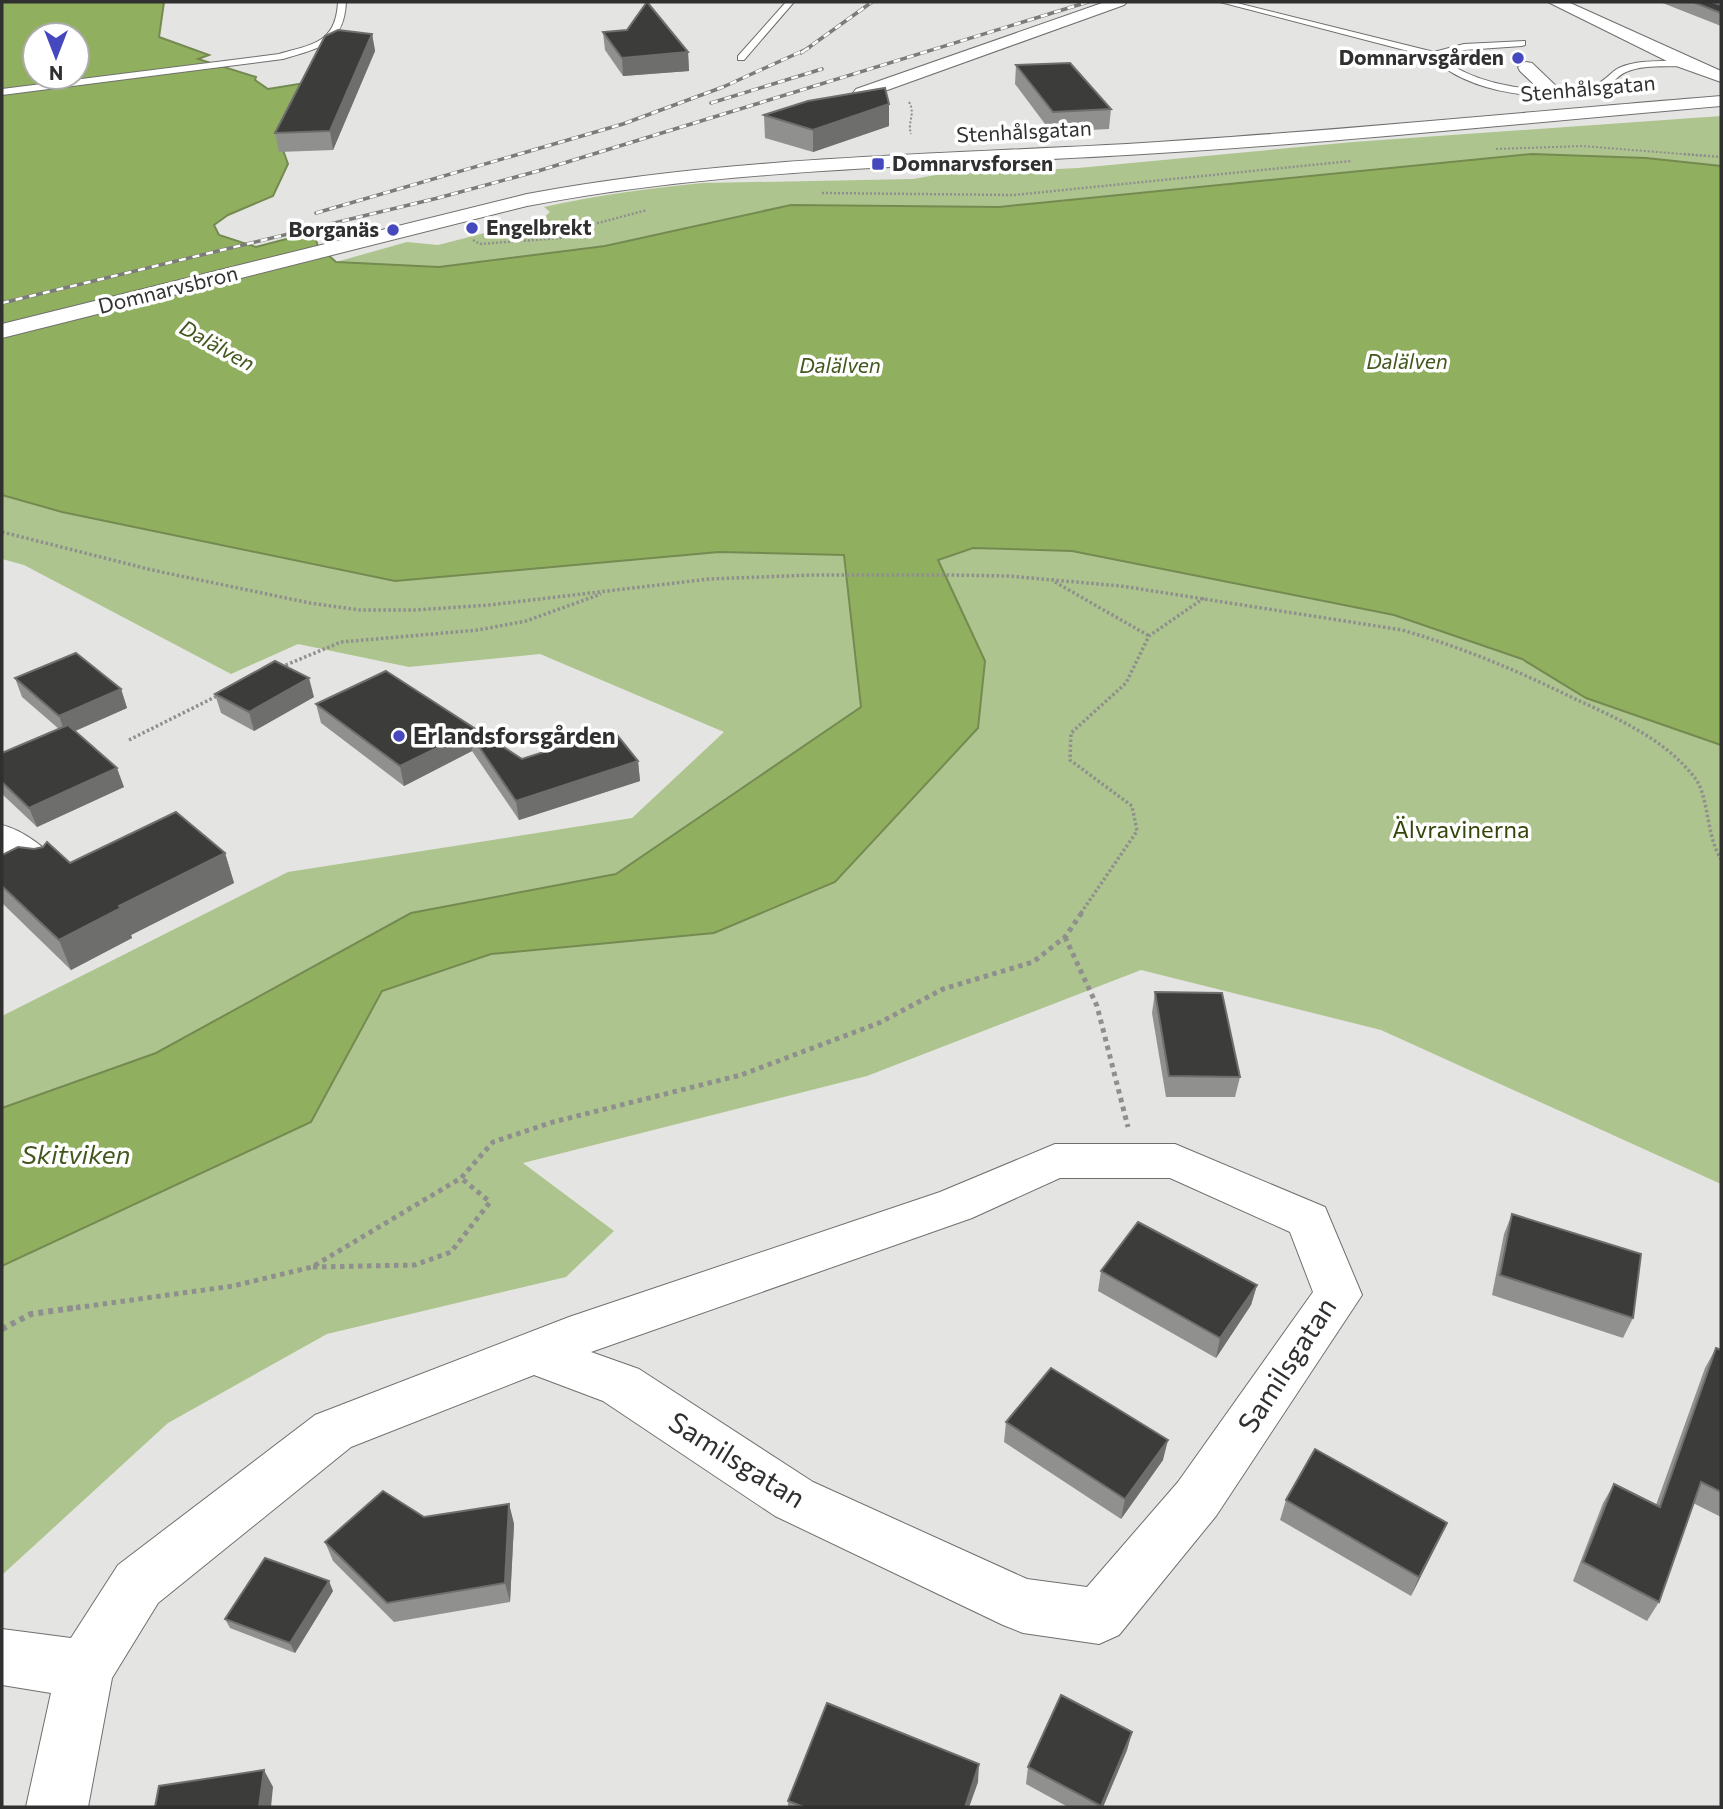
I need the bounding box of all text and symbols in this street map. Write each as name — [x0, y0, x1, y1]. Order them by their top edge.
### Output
north arrow — [21, 21, 91, 91]
place label: Domnarvsgården — [1339, 44, 1504, 69]
marker: Domnarvsgården — [1510, 50, 1526, 66]
text: N — [49, 62, 63, 85]
street label: Stenhålsgatan — [1519, 69, 1656, 106]
street label: Stenhålsgatan — [956, 114, 1092, 147]
place label: Domnarvsforsen — [892, 150, 1053, 175]
marker: Domnarvsforsen — [870, 156, 886, 172]
place label: Engelbrekt — [486, 214, 592, 239]
place label: Borganäs — [288, 216, 379, 241]
marker: Engelbrekt — [464, 220, 480, 236]
marker: Borganäs — [385, 222, 401, 238]
street label: Domnarvsbron — [95, 259, 240, 318]
water label: Dalälven — [176, 314, 260, 375]
water label: Dalälven — [1366, 348, 1448, 373]
water label: Dalälven — [799, 352, 881, 377]
place label: Erlandsforsgården — [413, 720, 616, 749]
marker: Erlandsforsgården — [391, 728, 407, 744]
park label: Älvravinerna — [1392, 814, 1530, 843]
water label: Skitviken — [22, 1138, 130, 1169]
street label: Samilsgatan — [1230, 1290, 1342, 1438]
street label: Samilsgatan — [663, 1404, 812, 1514]

